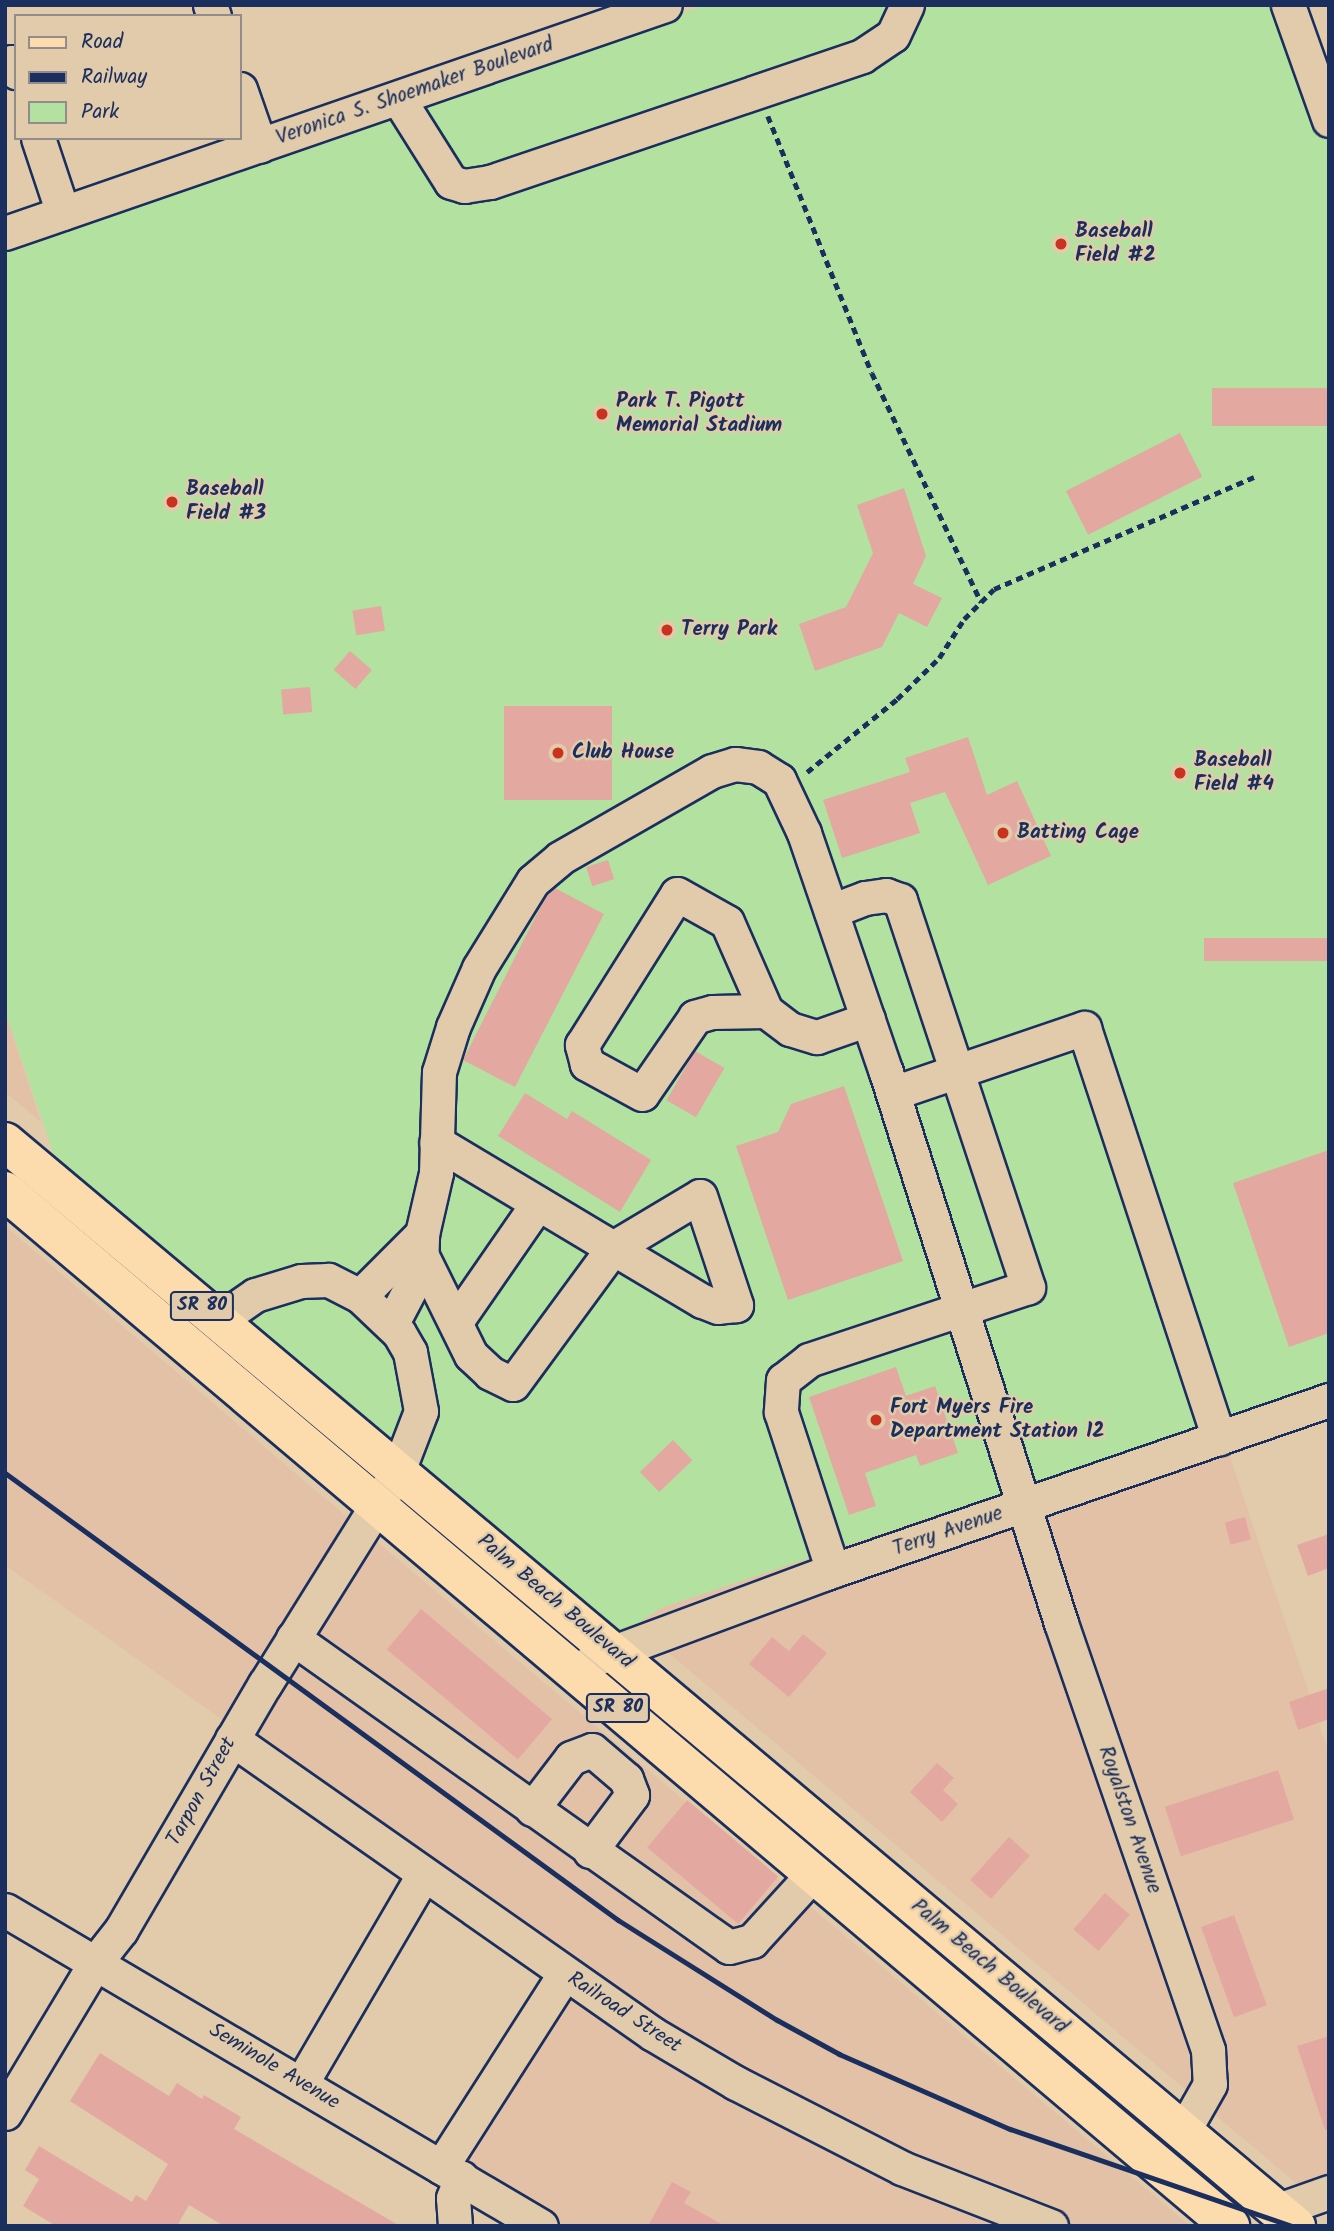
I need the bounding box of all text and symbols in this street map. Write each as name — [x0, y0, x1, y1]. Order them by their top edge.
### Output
legend — [14, 14, 242, 140]
text: Road — [81, 26, 123, 59]
street label: Veronica S. Shoemaker Boulevard — [273, 33, 557, 151]
text: Railway — [81, 61, 147, 94]
text: Park — [81, 96, 119, 129]
place label: Baseball Field #2 — [1075, 219, 1156, 269]
marker: Baseball Field #2 — [1053, 236, 1069, 252]
place label: Park T. Pigott Memorial Stadium — [616, 389, 782, 439]
marker: Park T. Pigott Memorial Stadium — [594, 406, 610, 422]
place label: Baseball Field #3 — [186, 477, 266, 527]
marker: Baseball Field #3 — [164, 494, 180, 510]
place label: Terry Park — [681, 617, 777, 643]
marker: Terry Park — [659, 622, 675, 638]
place label: Club House — [572, 740, 674, 766]
marker: Club House — [550, 745, 566, 761]
place label: Baseball Field #4 — [1194, 748, 1274, 798]
marker: Baseball Field #4 — [1172, 765, 1188, 781]
place label: Batting Cage — [1017, 820, 1139, 846]
marker: Batting Cage — [995, 825, 1011, 841]
road number: SR 80 — [169, 1290, 235, 1322]
place label: Fort Myers Fire Department Station 12 — [890, 1395, 1105, 1445]
marker: Fort Myers Fire Department Station 12 — [868, 1412, 884, 1428]
street label: Terry Avenue — [890, 1501, 1006, 1563]
street label: Palm Beach Boulevard — [471, 1529, 639, 1675]
road number: SR 80 — [585, 1692, 651, 1724]
street label: Tarpon Street — [162, 1733, 242, 1851]
street label: Royalston Avenue — [1092, 1743, 1166, 1897]
street label: Palm Beach Boulevard — [905, 1894, 1073, 2040]
street label: Railroad Street — [562, 1967, 686, 2059]
street label: Seminole Avenue — [204, 2018, 344, 2116]

